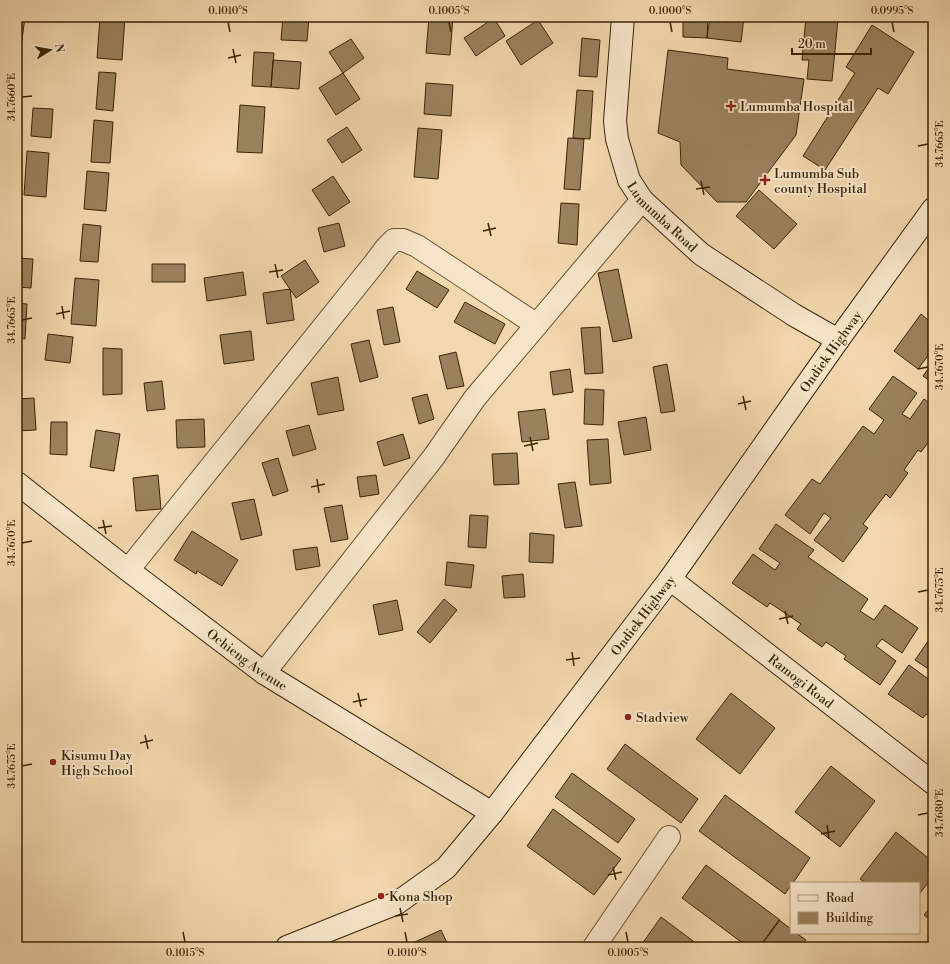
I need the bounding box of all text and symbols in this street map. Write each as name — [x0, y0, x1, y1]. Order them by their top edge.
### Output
text: 0.1010°S — [208, 5, 248, 17]
text: 0.1005°S — [428, 5, 470, 17]
text: 0.1000°S — [649, 5, 691, 17]
text: 0.0995°S — [871, 5, 914, 17]
north arrow — [30, 30, 70, 70]
scale bar — [792, 30, 871, 56]
text: 20 m — [798, 37, 826, 52]
text: N — [51, 43, 67, 54]
text: 34.7660°E — [6, 73, 18, 121]
place label: Lumumba Hospital — [740, 99, 853, 115]
marker: Lumumba Hospital — [725, 100, 737, 112]
text: 34.7665°E — [934, 121, 946, 167]
place label: Lumumba Sub county Hospital — [774, 166, 867, 197]
marker: Lumumba Sub county Hospital — [759, 174, 771, 186]
street label: Lumumba Road — [623, 179, 701, 256]
text: 34.7665°E — [6, 297, 18, 343]
street label: Ondiek Highway — [797, 307, 866, 396]
text: 34.7670°E — [934, 344, 946, 390]
text: 34.7670°E — [6, 520, 18, 566]
text: 34.7675°E — [934, 567, 946, 613]
street label: Ondiek Highway — [608, 572, 679, 659]
street label: Ochieng Avenue — [203, 626, 290, 695]
street label: Ramogi Road — [765, 651, 837, 712]
place label: Stadview — [636, 710, 690, 726]
marker: Stadview — [623, 712, 633, 722]
text: 34.7675°E — [6, 743, 18, 789]
place label: Kisumu Day High School — [61, 748, 133, 779]
marker: Kisumu Day High School — [48, 757, 58, 767]
text: 34.7680°E — [934, 789, 946, 837]
legend — [790, 882, 920, 934]
place label: Kona Shop — [389, 889, 453, 905]
marker: Kona Shop — [376, 891, 386, 901]
text: Road — [826, 891, 854, 906]
text: Building — [825, 911, 874, 926]
text: 0.1015°S — [166, 947, 205, 959]
text: 0.1010°S — [387, 947, 427, 959]
text: 0.1005°S — [607, 947, 649, 959]

